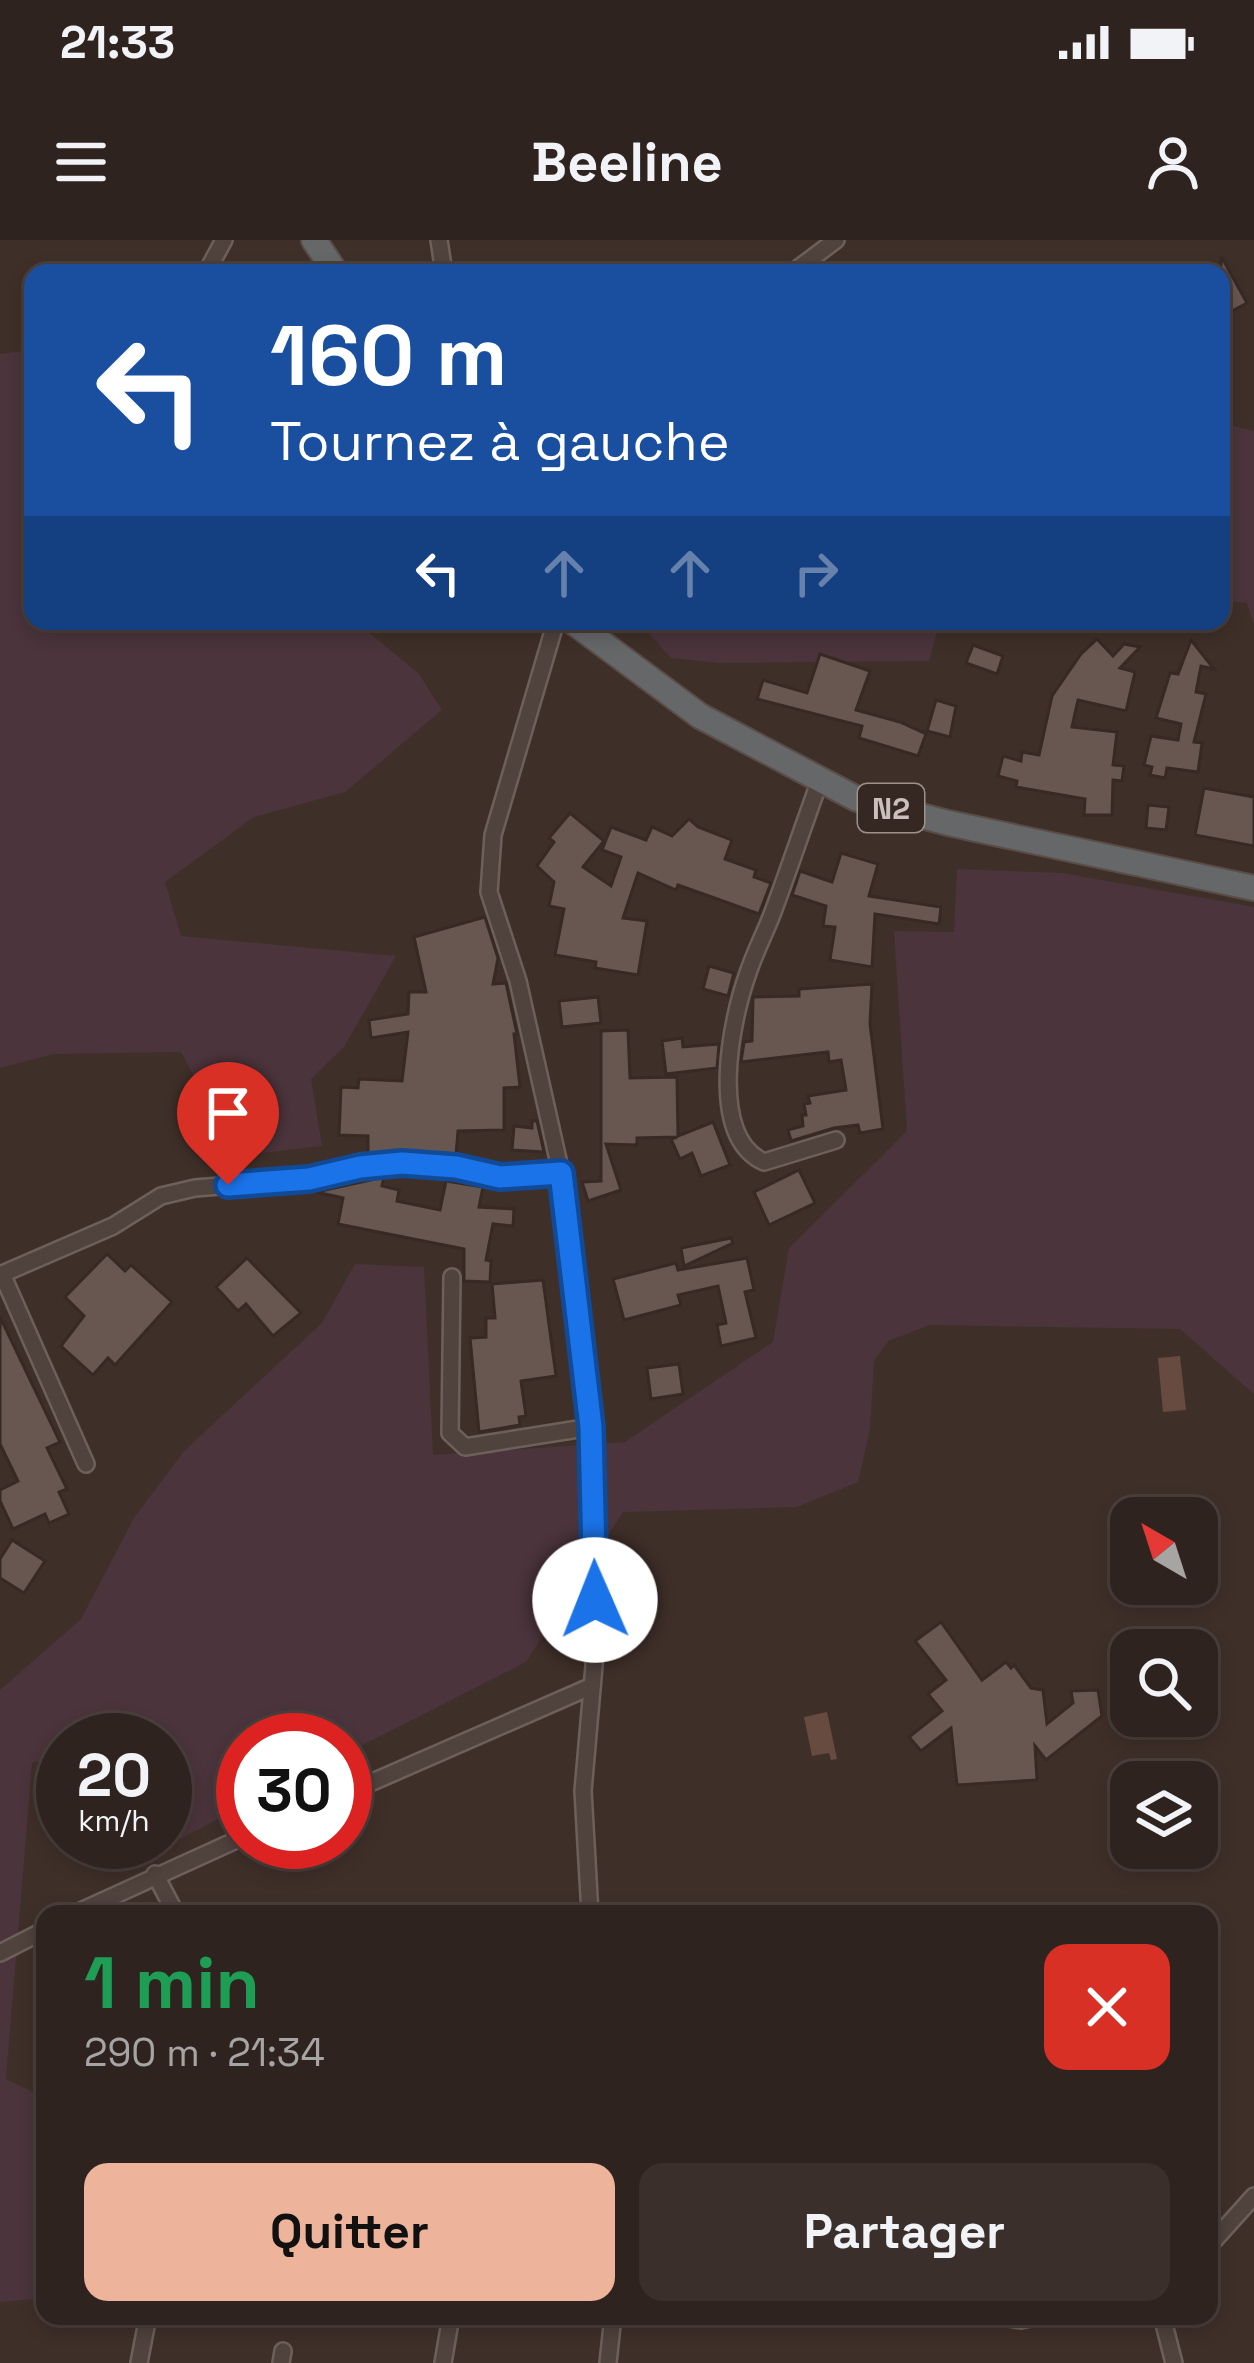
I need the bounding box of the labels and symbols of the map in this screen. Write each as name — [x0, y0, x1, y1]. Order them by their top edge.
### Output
road number: N2 — [858, 784, 924, 832]
pin — [177, 1062, 279, 1185]
north arrow — [1110, 1497, 1218, 1605]
position arrow — [532, 1537, 658, 1663]
speed limit sign: 30 — [216, 1713, 372, 1869]

